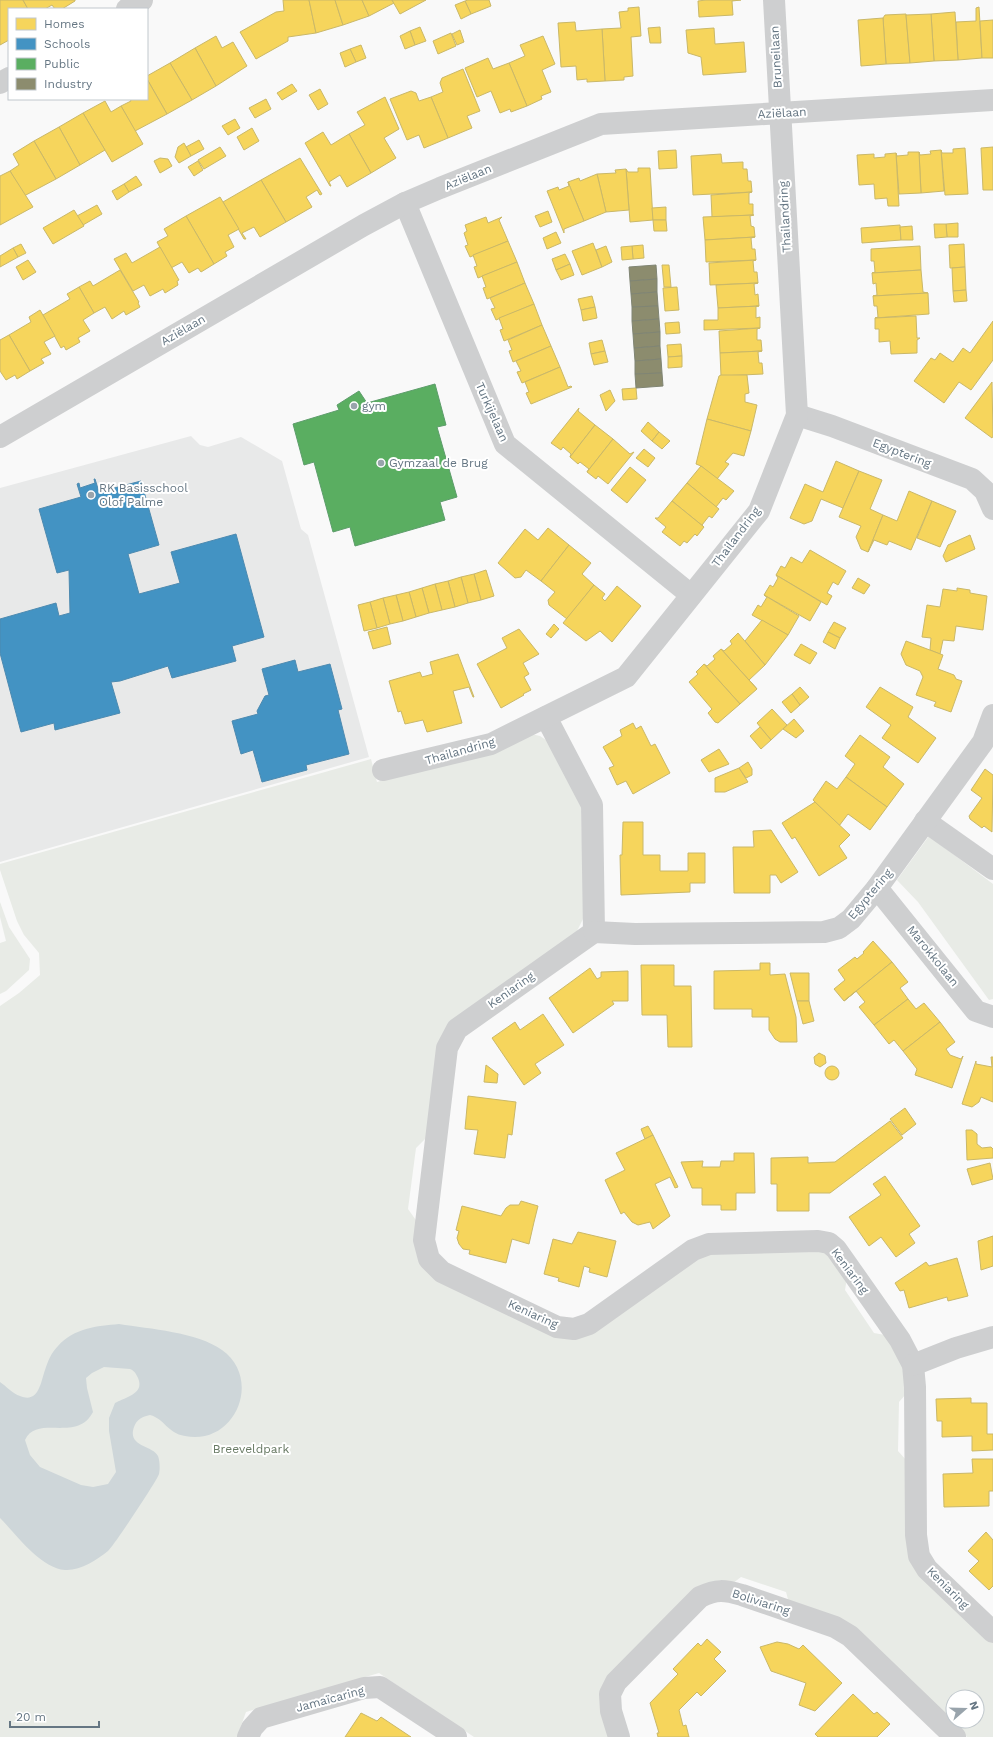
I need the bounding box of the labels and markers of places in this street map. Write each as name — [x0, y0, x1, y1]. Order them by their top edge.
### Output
place label: gym — [362, 399, 386, 413]
marker: gym — [349, 401, 359, 411]
place label: Gymzaal de Brug — [389, 456, 488, 470]
marker: Gymzaal de Brug — [376, 458, 386, 468]
place label: RK Basisschool Olof Palme — [99, 481, 188, 509]
marker: RK Basisschool Olof Palme — [86, 490, 96, 500]

